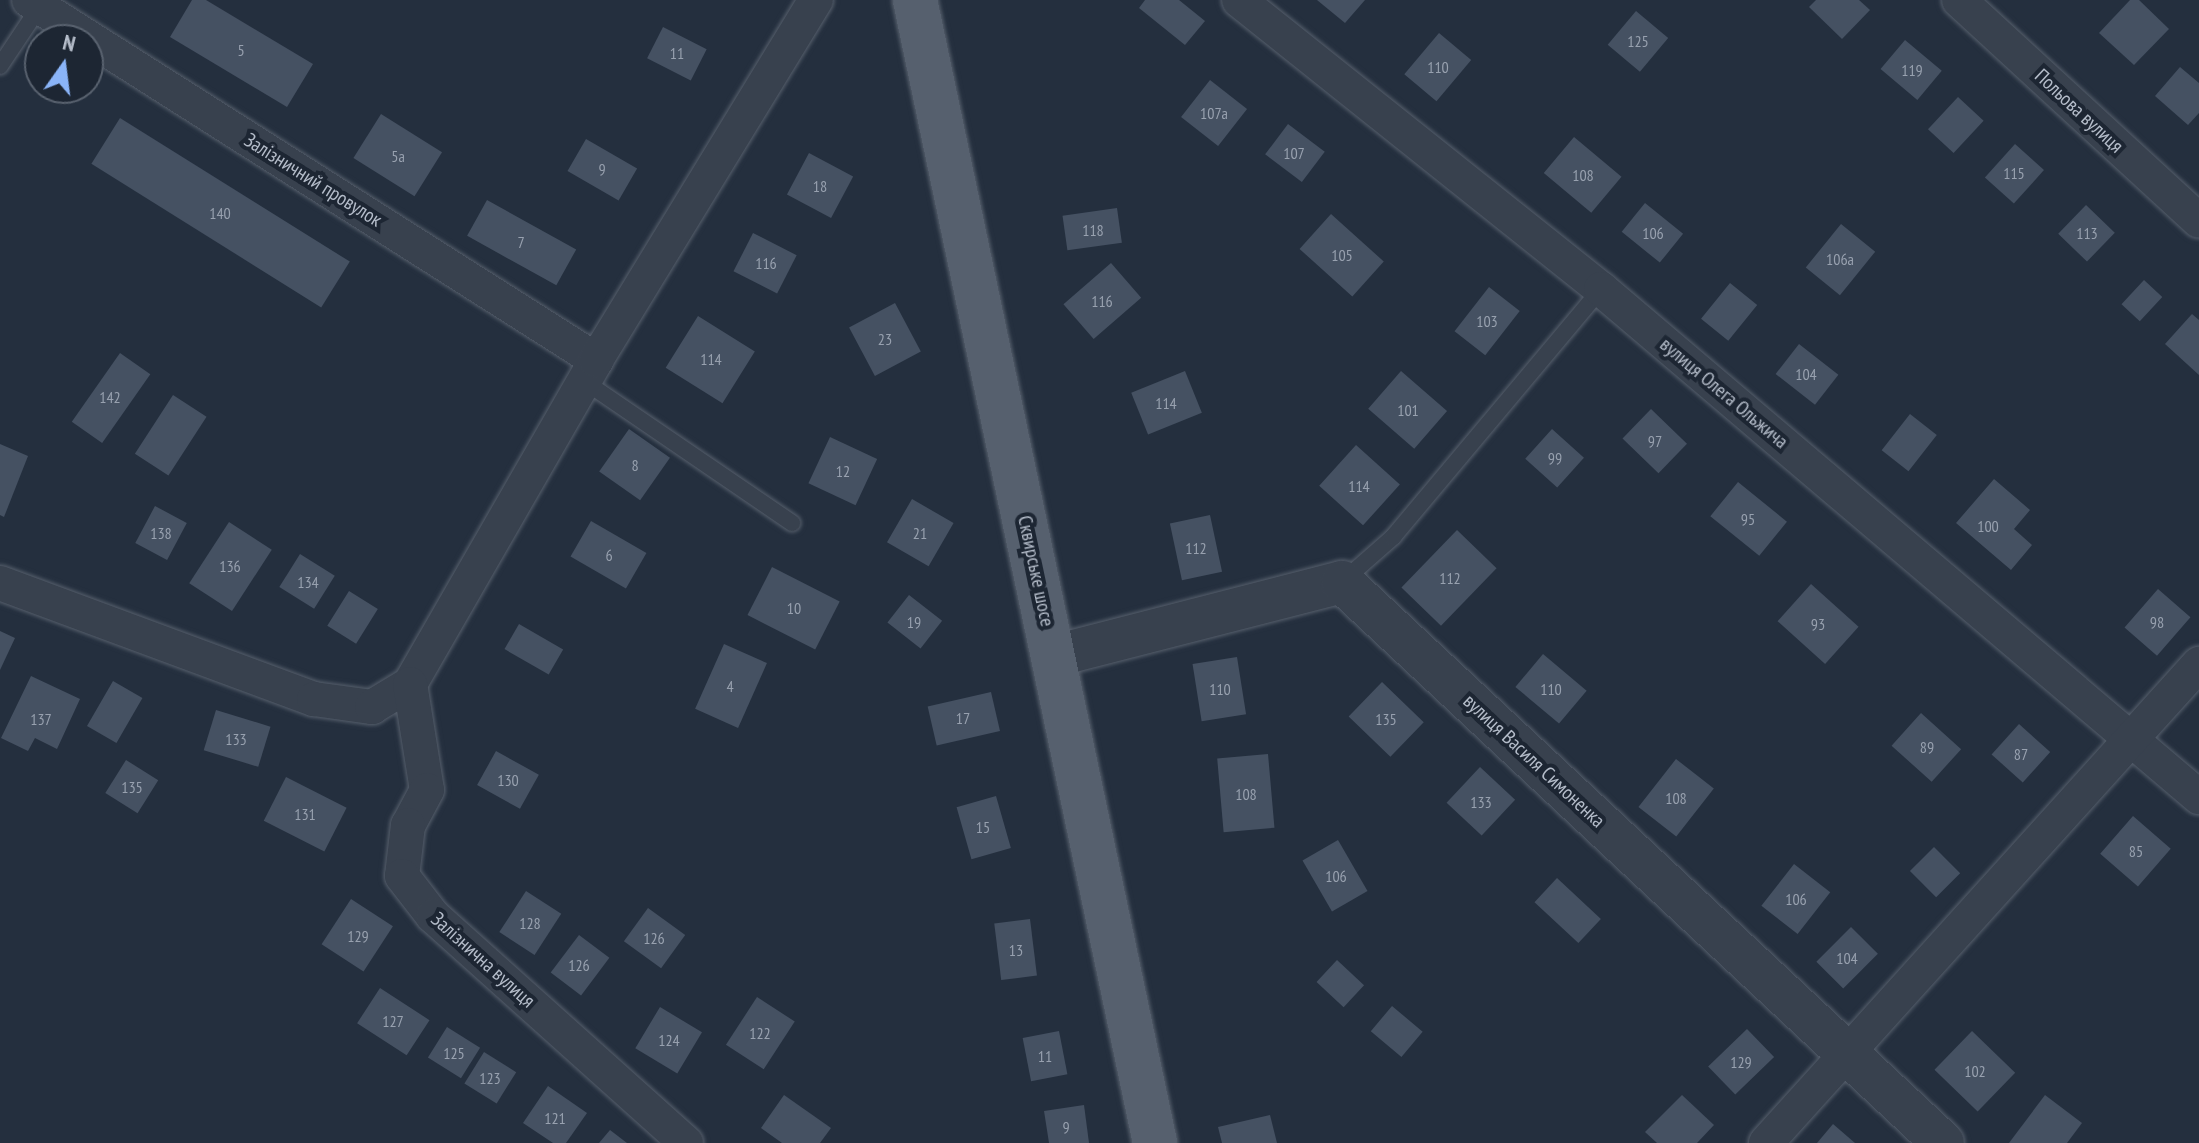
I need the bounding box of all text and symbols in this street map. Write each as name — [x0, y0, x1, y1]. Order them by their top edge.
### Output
north arrow — [24, 24, 104, 104]
text: N — [60, 28, 78, 58]
house number: 125 — [1627, 31, 1649, 51]
house number: 5 — [237, 40, 245, 60]
house number: 11 — [670, 43, 684, 63]
house number: 110 — [1427, 57, 1449, 77]
house number: 119 — [1901, 60, 1923, 80]
street label: Польова вулиця — [2030, 64, 2128, 158]
house number: 107а — [1200, 103, 1228, 123]
street label: Залізничний провулок — [240, 128, 386, 232]
house number: 107 — [1283, 143, 1305, 163]
house number: 5а — [391, 146, 405, 166]
house number: 9 — [598, 159, 606, 179]
house number: 115 — [2003, 163, 2025, 183]
house number: 108 — [1572, 165, 1594, 185]
house number: 18 — [813, 176, 827, 196]
house number: 140 — [209, 203, 231, 223]
house number: 118 — [1082, 220, 1104, 240]
house number: 106 — [1642, 223, 1664, 243]
house number: 113 — [2076, 223, 2098, 243]
house number: 7 — [517, 232, 525, 252]
house number: 105 — [1331, 245, 1353, 265]
house number: 106а — [1826, 249, 1854, 269]
house number: 116 — [755, 253, 777, 273]
house number: 116 — [1091, 291, 1113, 311]
house number: 103 — [1476, 311, 1498, 331]
house number: 23 — [878, 329, 892, 349]
street label: вулиця Олега Ольжича — [1655, 332, 1793, 454]
house number: 114 — [700, 349, 722, 369]
house number: 104 — [1795, 364, 1817, 384]
house number: 142 — [99, 387, 121, 407]
house number: 114 — [1155, 393, 1177, 413]
house number: 101 — [1397, 400, 1419, 420]
house number: 97 — [1648, 431, 1662, 451]
house number: 99 — [1548, 448, 1562, 468]
house number: 8 — [631, 455, 639, 475]
house number: 12 — [836, 461, 850, 481]
house number: 114 — [1348, 476, 1370, 496]
house number: 95 — [1741, 509, 1755, 529]
street label: Сквирське шосе — [1013, 513, 1059, 629]
house number: 100 — [1977, 516, 1999, 536]
house number: 138 — [150, 523, 172, 543]
house number: 21 — [913, 523, 927, 543]
house number: 112 — [1185, 538, 1207, 558]
house number: 6 — [605, 545, 613, 565]
house number: 136 — [219, 556, 241, 576]
house number: 112 — [1439, 568, 1461, 588]
house number: 134 — [297, 572, 319, 592]
house number: 10 — [787, 598, 801, 618]
house number: 19 — [907, 612, 921, 632]
house number: 98 — [2150, 612, 2164, 632]
house number: 93 — [1811, 614, 1825, 634]
house number: 4 — [726, 676, 734, 696]
house number: 110 — [1209, 679, 1231, 699]
house number: 110 — [1540, 679, 1562, 699]
street label: вулиця Василя Симоненка — [1458, 689, 1610, 833]
house number: 17 — [956, 708, 970, 728]
house number: 137 — [30, 709, 52, 729]
house number: 135 — [1375, 709, 1397, 729]
house number: 133 — [225, 729, 247, 749]
house number: 89 — [1920, 737, 1934, 757]
house number: 87 — [2014, 744, 2028, 764]
house number: 130 — [497, 770, 519, 790]
house number: 135 — [121, 777, 143, 797]
house number: 108 — [1235, 784, 1257, 804]
house number: 108 — [1665, 788, 1687, 808]
house number: 133 — [1470, 792, 1492, 812]
house number: 131 — [294, 804, 316, 824]
house number: 15 — [976, 817, 990, 837]
house number: 85 — [2129, 841, 2143, 861]
house number: 106 — [1325, 866, 1347, 886]
house number: 106 — [1785, 889, 1807, 909]
street label: Залізнична вулиця — [426, 907, 540, 1013]
house number: 128 — [519, 913, 541, 933]
house number: 129 — [347, 926, 369, 946]
house number: 126 — [643, 928, 665, 948]
house number: 13 — [1009, 940, 1023, 960]
house number: 104 — [1836, 948, 1858, 968]
house number: 126 — [568, 955, 590, 975]
house number: 127 — [382, 1011, 404, 1031]
house number: 122 — [749, 1023, 771, 1043]
house number: 124 — [658, 1030, 680, 1050]
house number: 125 — [443, 1043, 465, 1063]
house number: 11 — [1038, 1046, 1052, 1066]
house number: 129 — [1730, 1052, 1752, 1072]
house number: 102 — [1964, 1061, 1986, 1081]
house number: 123 — [479, 1068, 501, 1088]
house number: 121 — [544, 1108, 566, 1128]
house number: 9 — [1062, 1117, 1070, 1137]

